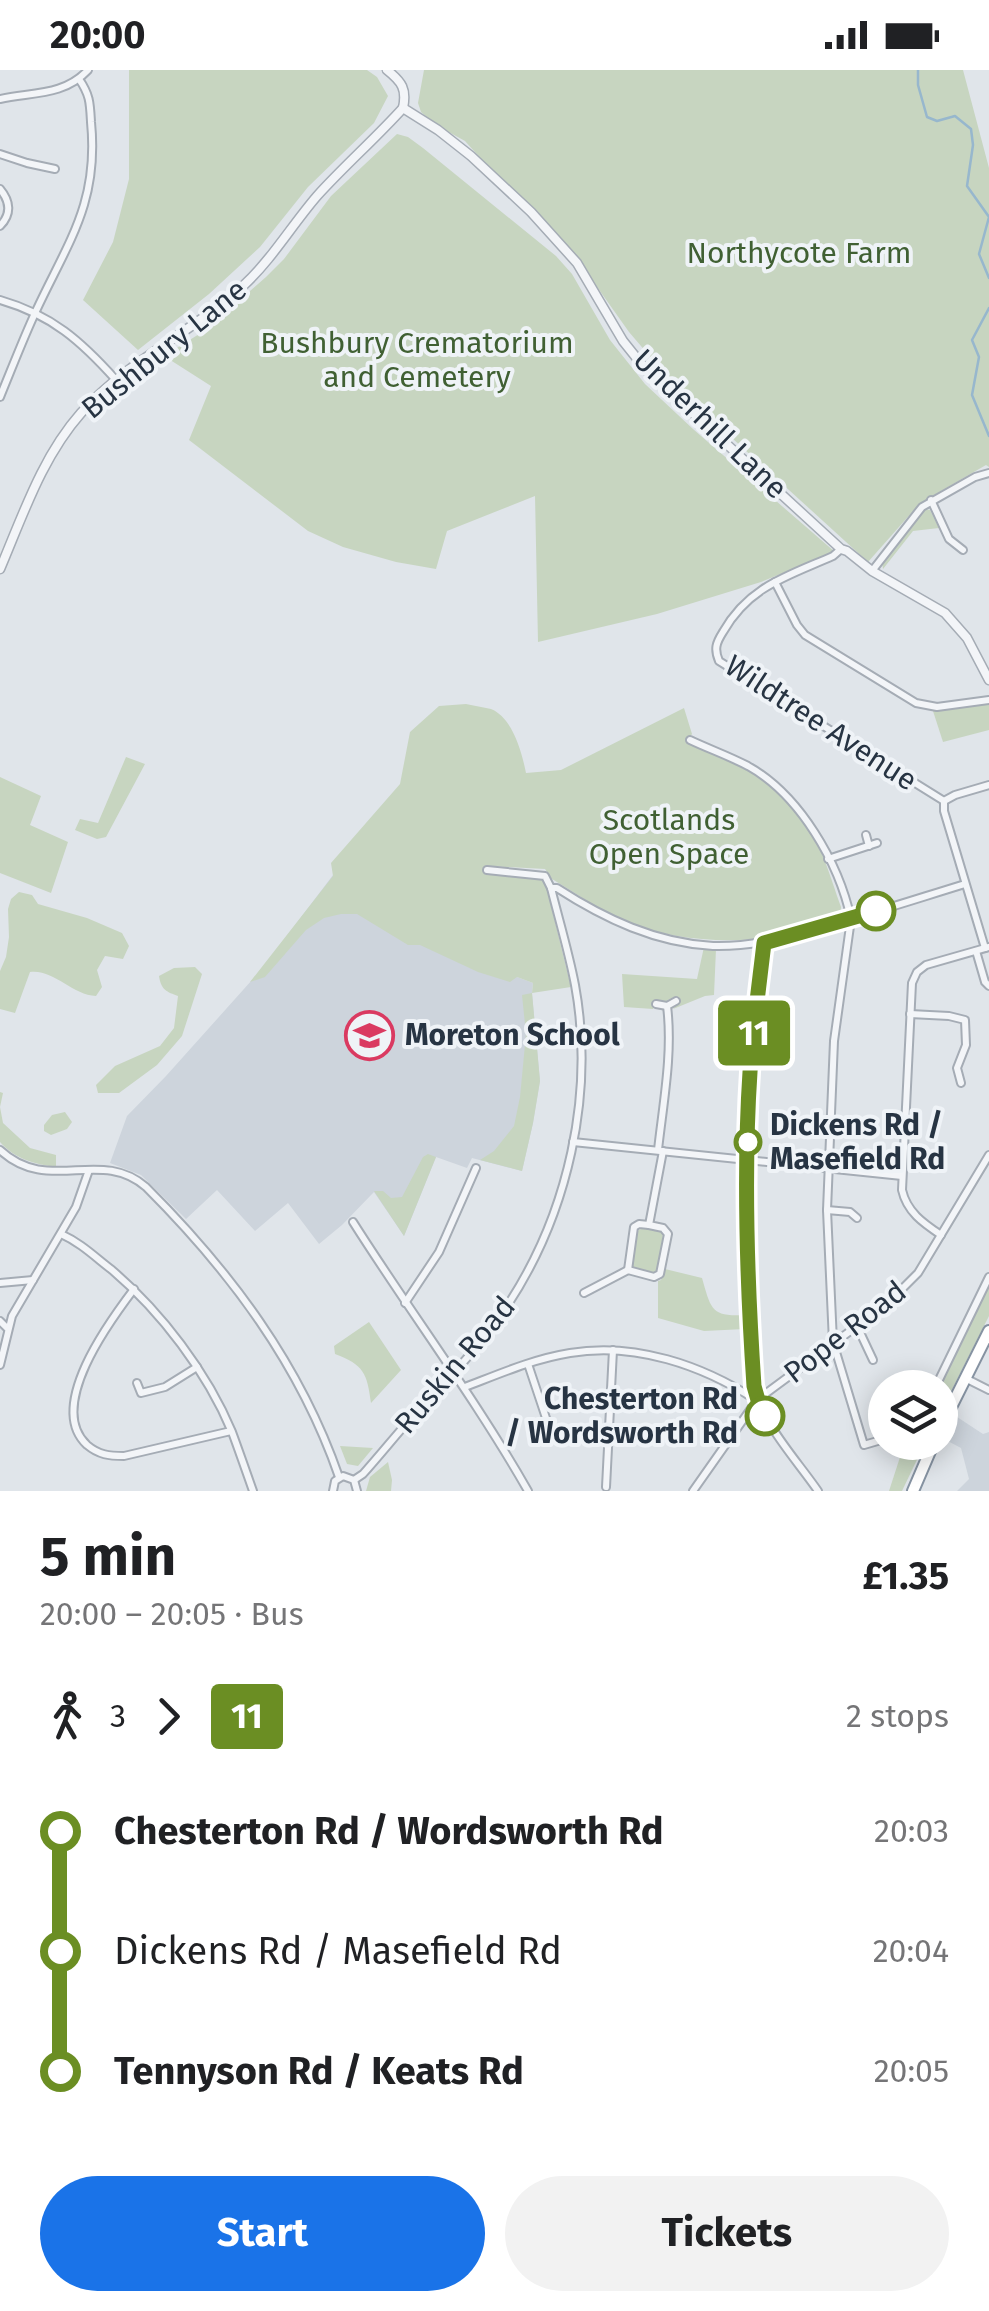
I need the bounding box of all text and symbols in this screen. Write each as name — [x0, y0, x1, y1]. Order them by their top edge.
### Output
text: 20:00 — [50, 12, 145, 58]
park label: Northycote Farm — [687, 235, 911, 271]
street label: Bushbury Lane — [74, 272, 254, 426]
park label: Bushbury Crematorium and Cemetery — [260, 325, 574, 395]
street label: Underhill Lane — [626, 342, 794, 506]
street label: Wildtree Avenue — [718, 648, 924, 798]
park label: Scotlands Open Space — [589, 802, 749, 872]
unlabelled marker — [857, 892, 895, 930]
line badge: 11 — [709, 1000, 799, 1066]
school or university icon: Moreton School — [344, 1009, 396, 1061]
text: 11 — [738, 1012, 770, 1054]
place label: Moreton School — [405, 1017, 620, 1053]
place label: Dickens Rd / Masefield Rd — [770, 1107, 945, 1177]
marker: Dickens Rd / Masefield Rd — [735, 1129, 761, 1155]
street label: Pope Road — [777, 1273, 913, 1391]
street label: Ruskin Road — [387, 1289, 523, 1441]
map controls — [868, 1370, 958, 1460]
button: layers — [868, 1370, 958, 1460]
place label: Chesterton Rd / Wordsworth Rd — [505, 1381, 738, 1451]
marker: Chesterton Rd / Wordsworth Rd — [746, 1397, 784, 1435]
text: 5 min — [40, 1524, 176, 1590]
text: £1.35 — [863, 1553, 949, 1599]
text: 20:00 – 20:05 · Bus — [40, 1595, 304, 1633]
icon: walk — [40, 1689, 95, 1744]
icon: forward — [141, 1689, 196, 1744]
text: 11 — [231, 1695, 263, 1737]
text: 3 — [110, 1697, 126, 1735]
text: 2 stops — [846, 1697, 949, 1735]
text: Chesterton Rd / Wordsworth Rd — [114, 1808, 664, 1854]
text: 20:03 — [874, 1812, 949, 1850]
text: Dickens Rd / Masefield Rd — [114, 1928, 562, 1974]
text: 20:04 — [873, 1932, 949, 1970]
text: Tennyson Rd / Keats Rd — [114, 2048, 524, 2094]
text: 20:05 — [874, 2052, 949, 2090]
button: Start — [40, 2176, 485, 2291]
button: Tickets — [505, 2176, 949, 2291]

